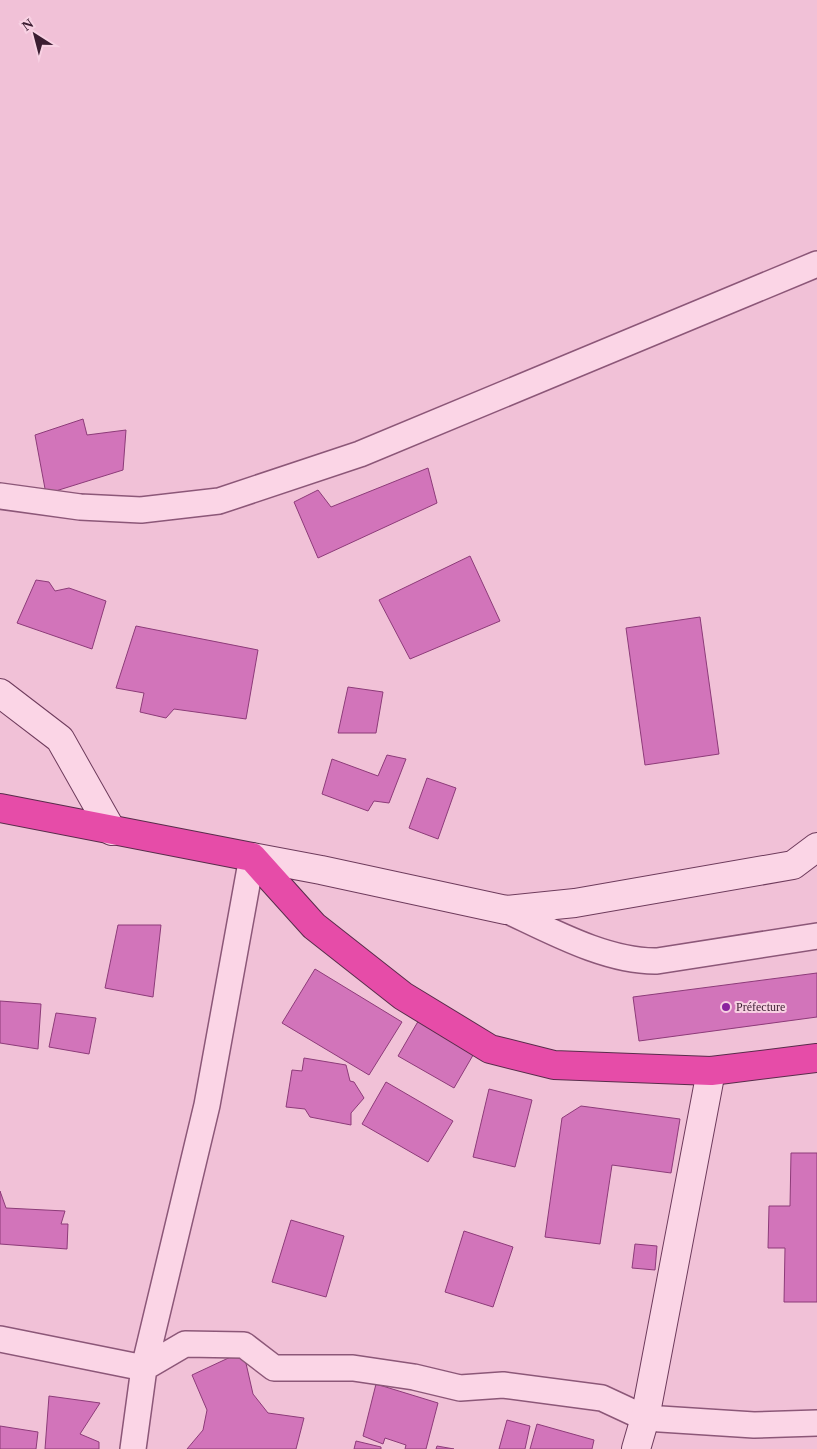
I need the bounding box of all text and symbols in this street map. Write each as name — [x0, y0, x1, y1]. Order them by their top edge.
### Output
north arrow — [10, 10, 60, 60]
text: N — [19, 16, 36, 34]
place label: Préfecture — [736, 1000, 785, 1014]
marker: Préfecture — [720, 1001, 732, 1013]

